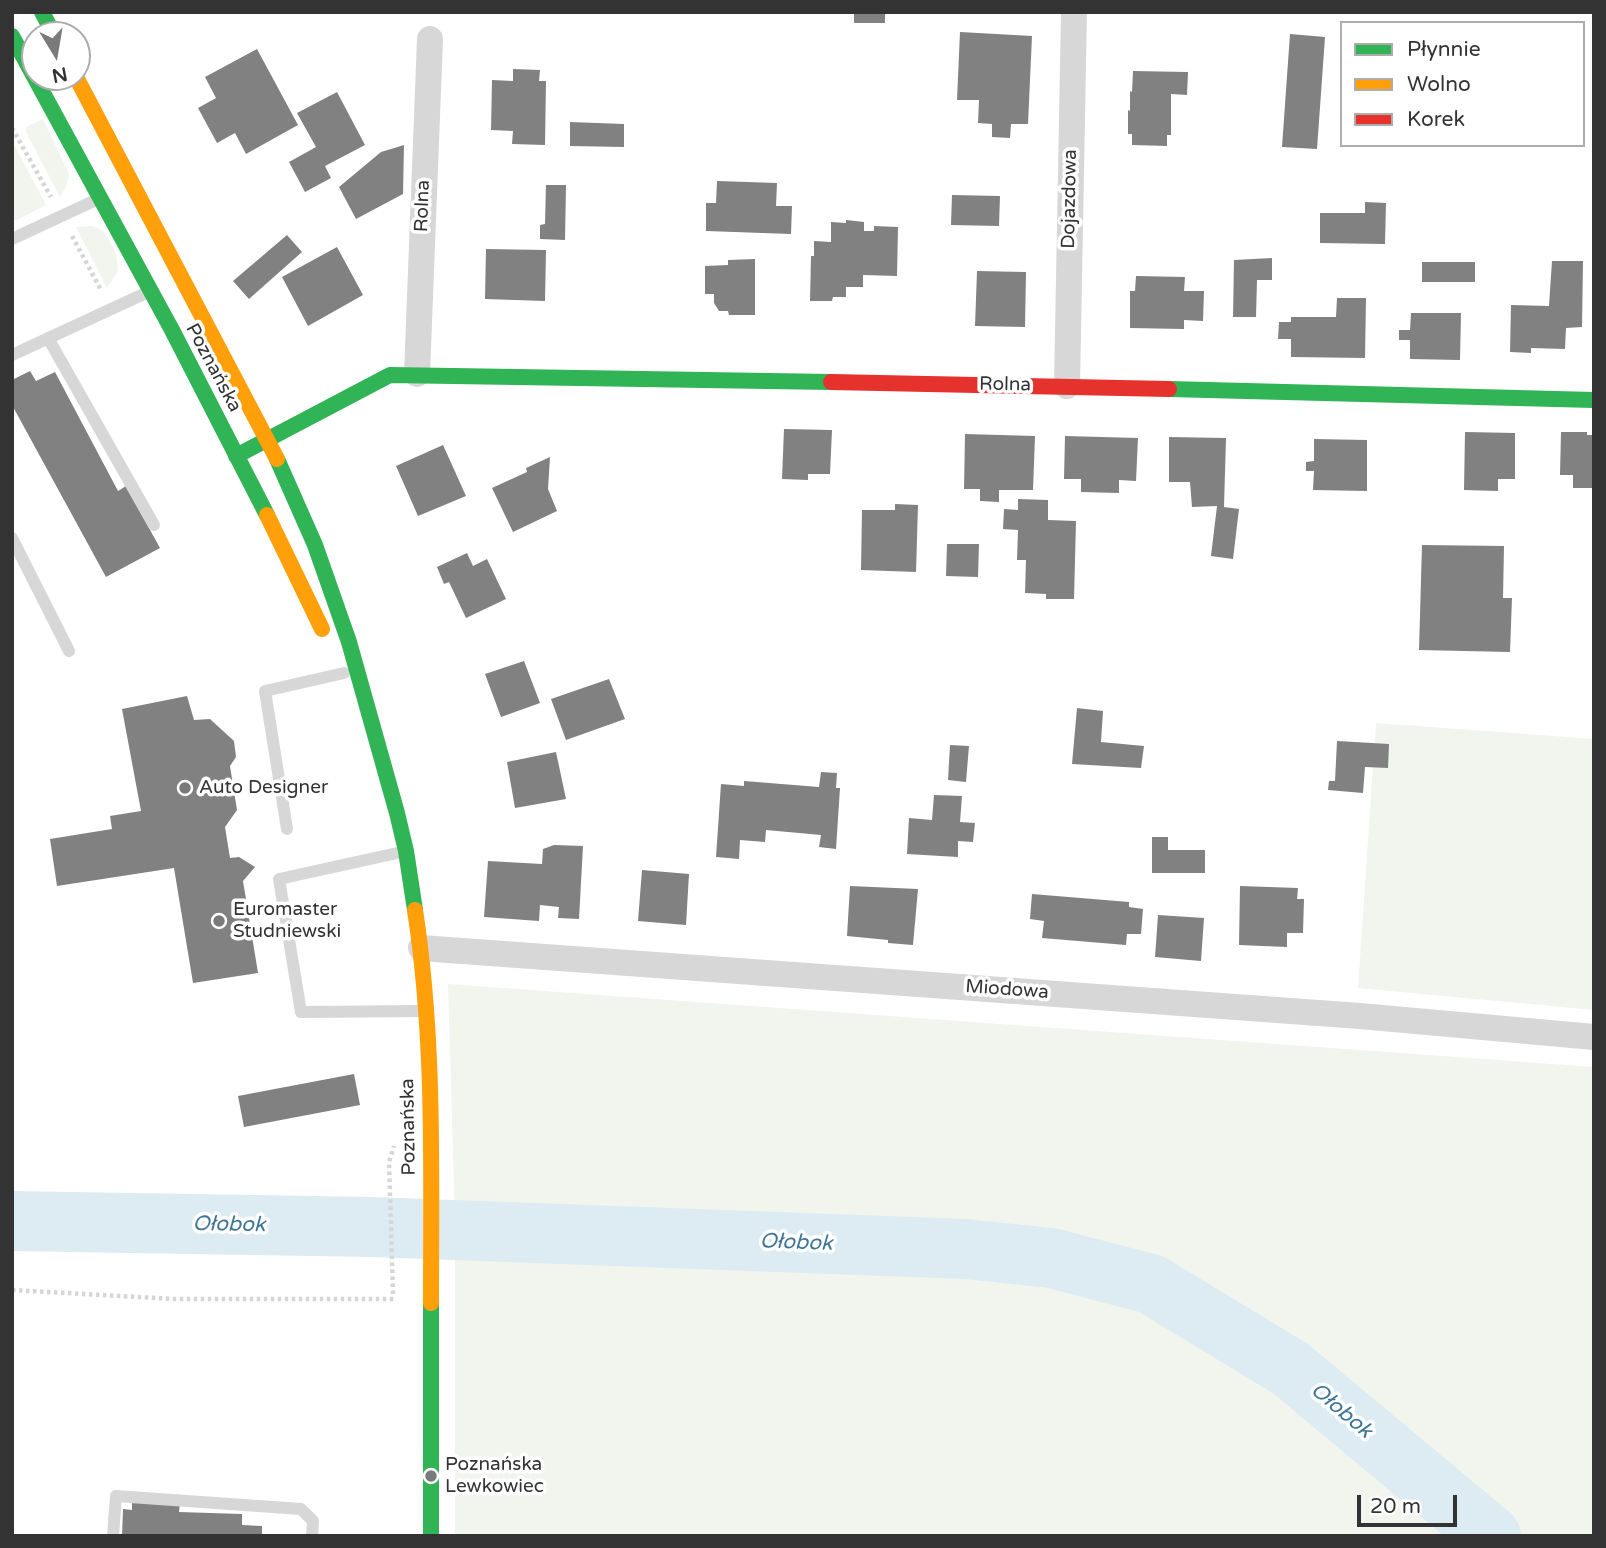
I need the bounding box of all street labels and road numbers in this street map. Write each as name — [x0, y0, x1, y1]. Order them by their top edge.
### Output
street label: Dojazdowa — [1058, 149, 1082, 249]
street label: Rolna — [411, 180, 435, 232]
street label: Poznańska — [180, 320, 246, 416]
street label: Rolna — [979, 373, 1031, 397]
street label: Miodowa — [965, 976, 1049, 1004]
street label: Poznańska — [397, 1078, 421, 1176]

